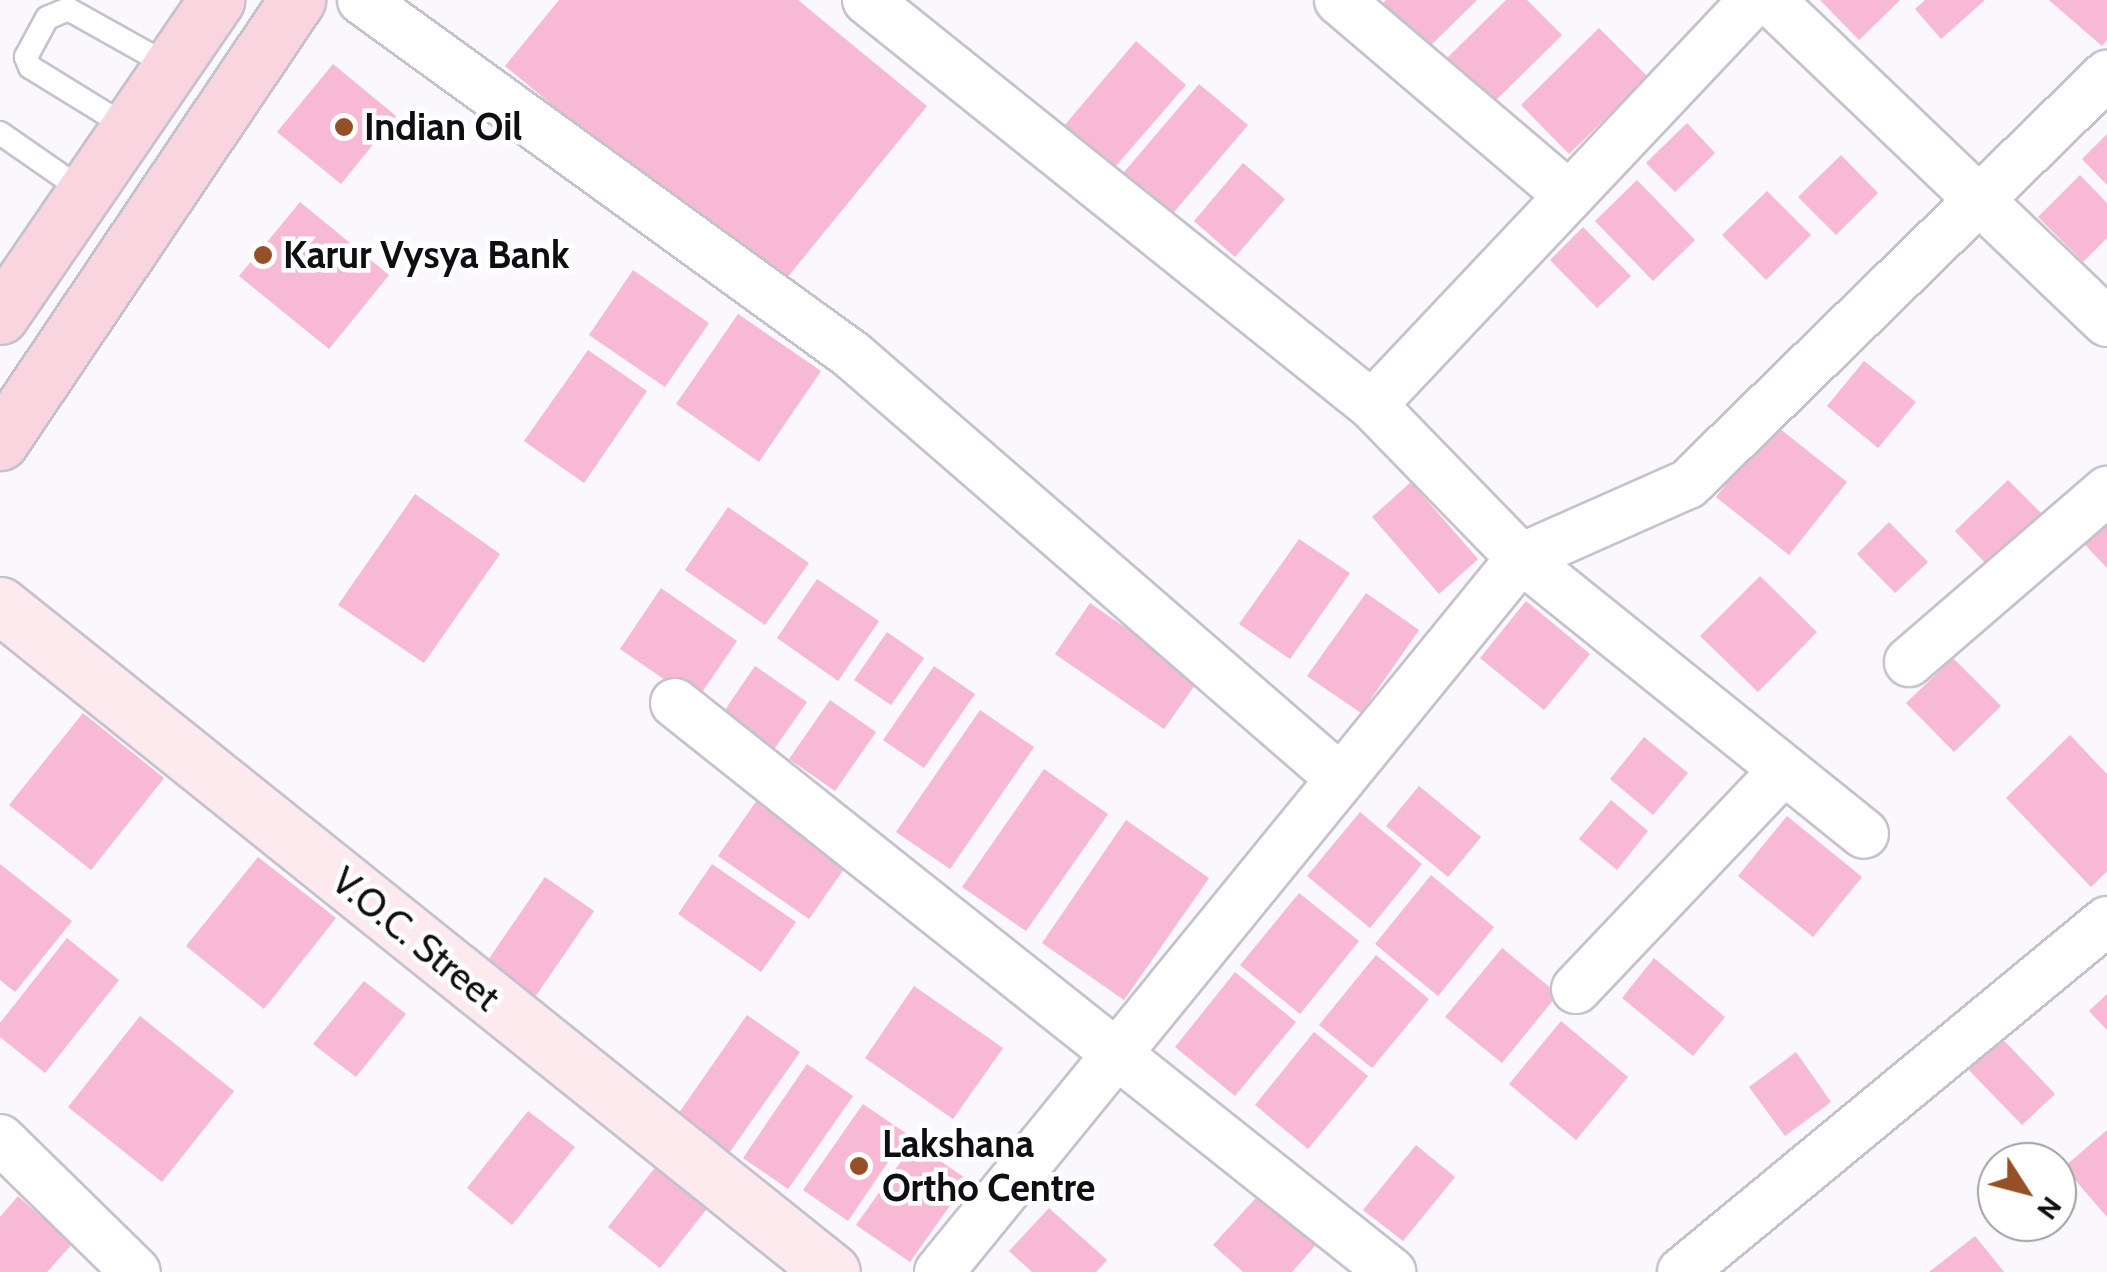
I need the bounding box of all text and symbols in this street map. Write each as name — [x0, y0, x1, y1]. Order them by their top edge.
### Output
place label: Indian Oil — [364, 104, 522, 150]
marker: Indian Oil — [333, 116, 355, 138]
place label: Karur Vysya Bank — [283, 232, 569, 278]
marker: Karur Vysya Bank — [252, 244, 274, 266]
street label: V.O.C. Street — [323, 858, 509, 1020]
place label: Lakshana Ortho Centre — [882, 1121, 1095, 1210]
north arrow — [1977, 1142, 2077, 1242]
marker: Lakshana Ortho Centre — [846, 1153, 872, 1179]
text: N — [2030, 1190, 2069, 1226]

